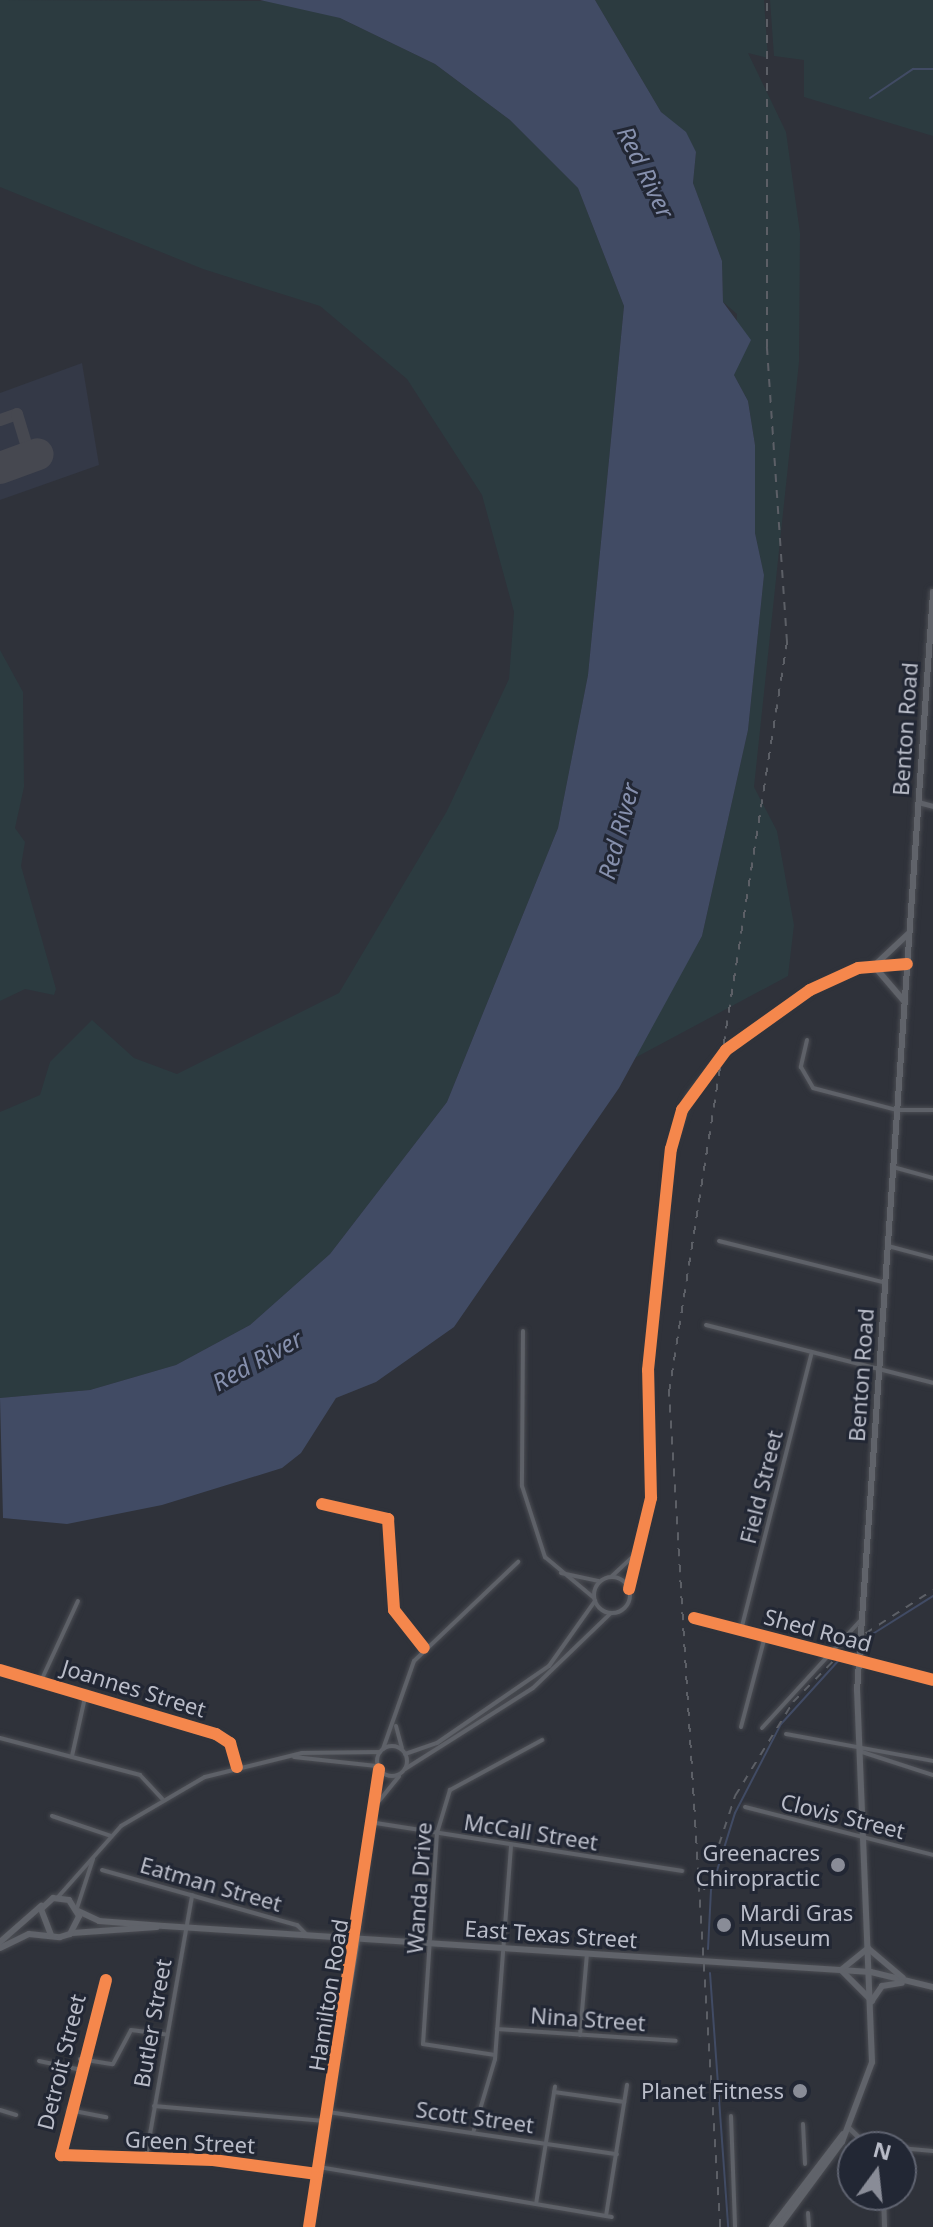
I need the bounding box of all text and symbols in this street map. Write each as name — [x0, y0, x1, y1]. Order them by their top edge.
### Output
water label: Red River — [611, 121, 681, 223]
street label: Benton Road — [887, 661, 923, 797]
water label: Red River — [591, 780, 645, 882]
street label: Benton Road — [843, 1307, 879, 1443]
water label: Red River — [207, 1324, 307, 1396]
street label: Field Street — [734, 1428, 788, 1546]
street label: Shed Road — [761, 1603, 875, 1657]
street label: Joannes Street — [59, 1654, 209, 1722]
street label: Clovis Street — [778, 1788, 908, 1844]
street label: McCall Street — [462, 1808, 600, 1856]
street label: Wanda Drive — [401, 1821, 437, 1955]
place label: Greenacres Chiropractic — [696, 1839, 820, 1890]
street label: Eatman Street — [137, 1851, 285, 1917]
marker: Greenacres Chiropractic — [827, 1854, 849, 1876]
place label: Mardi Gras Museum — [740, 1899, 853, 1950]
street label: East Texas Street — [464, 1915, 638, 1953]
marker: Mardi Gras Museum — [715, 1916, 733, 1934]
street label: Hamilton Road — [303, 1917, 353, 2073]
street label: Butler Street — [128, 1957, 176, 2089]
street label: Detroit Street — [31, 1991, 91, 2133]
street label: Nina Street — [529, 2002, 647, 2036]
place label: Planet Fitness — [641, 2078, 784, 2104]
marker: Planet Fitness — [791, 2082, 809, 2100]
street label: Scott Street — [414, 2096, 536, 2138]
street label: Green Street — [124, 2125, 256, 2159]
north arrow — [837, 2131, 917, 2211]
text: N — [870, 2133, 895, 2167]

